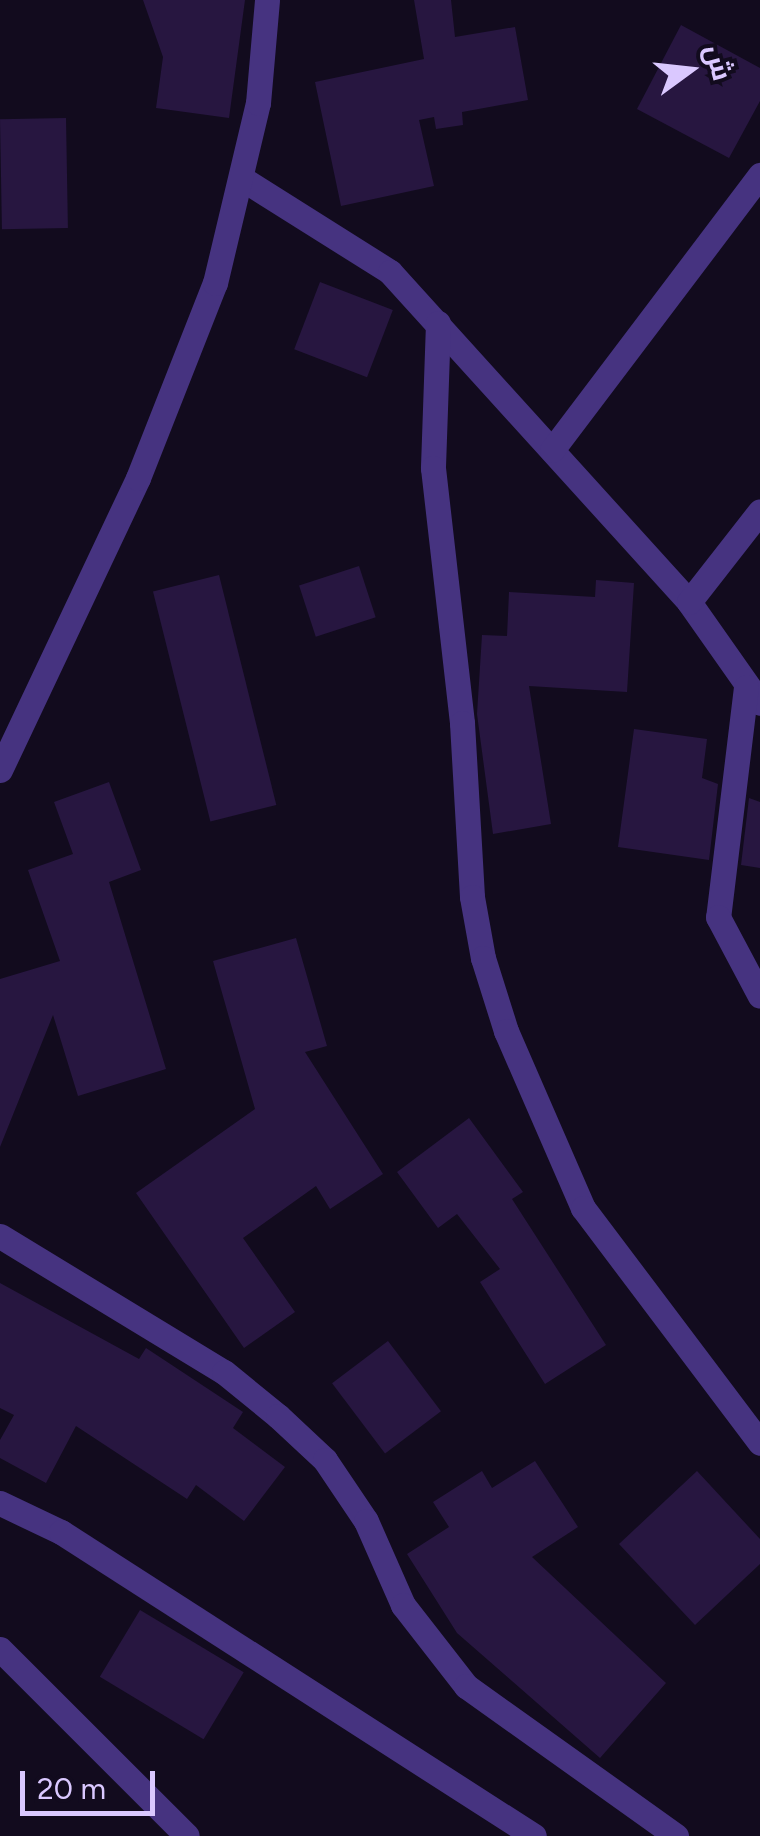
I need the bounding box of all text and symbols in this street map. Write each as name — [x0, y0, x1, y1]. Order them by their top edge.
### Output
north arrow — [640, 20, 740, 120]
text: ش — [698, 40, 740, 84]
scale bar — [25, 1751, 160, 1813]
text: 20 m — [37, 1770, 106, 1807]

